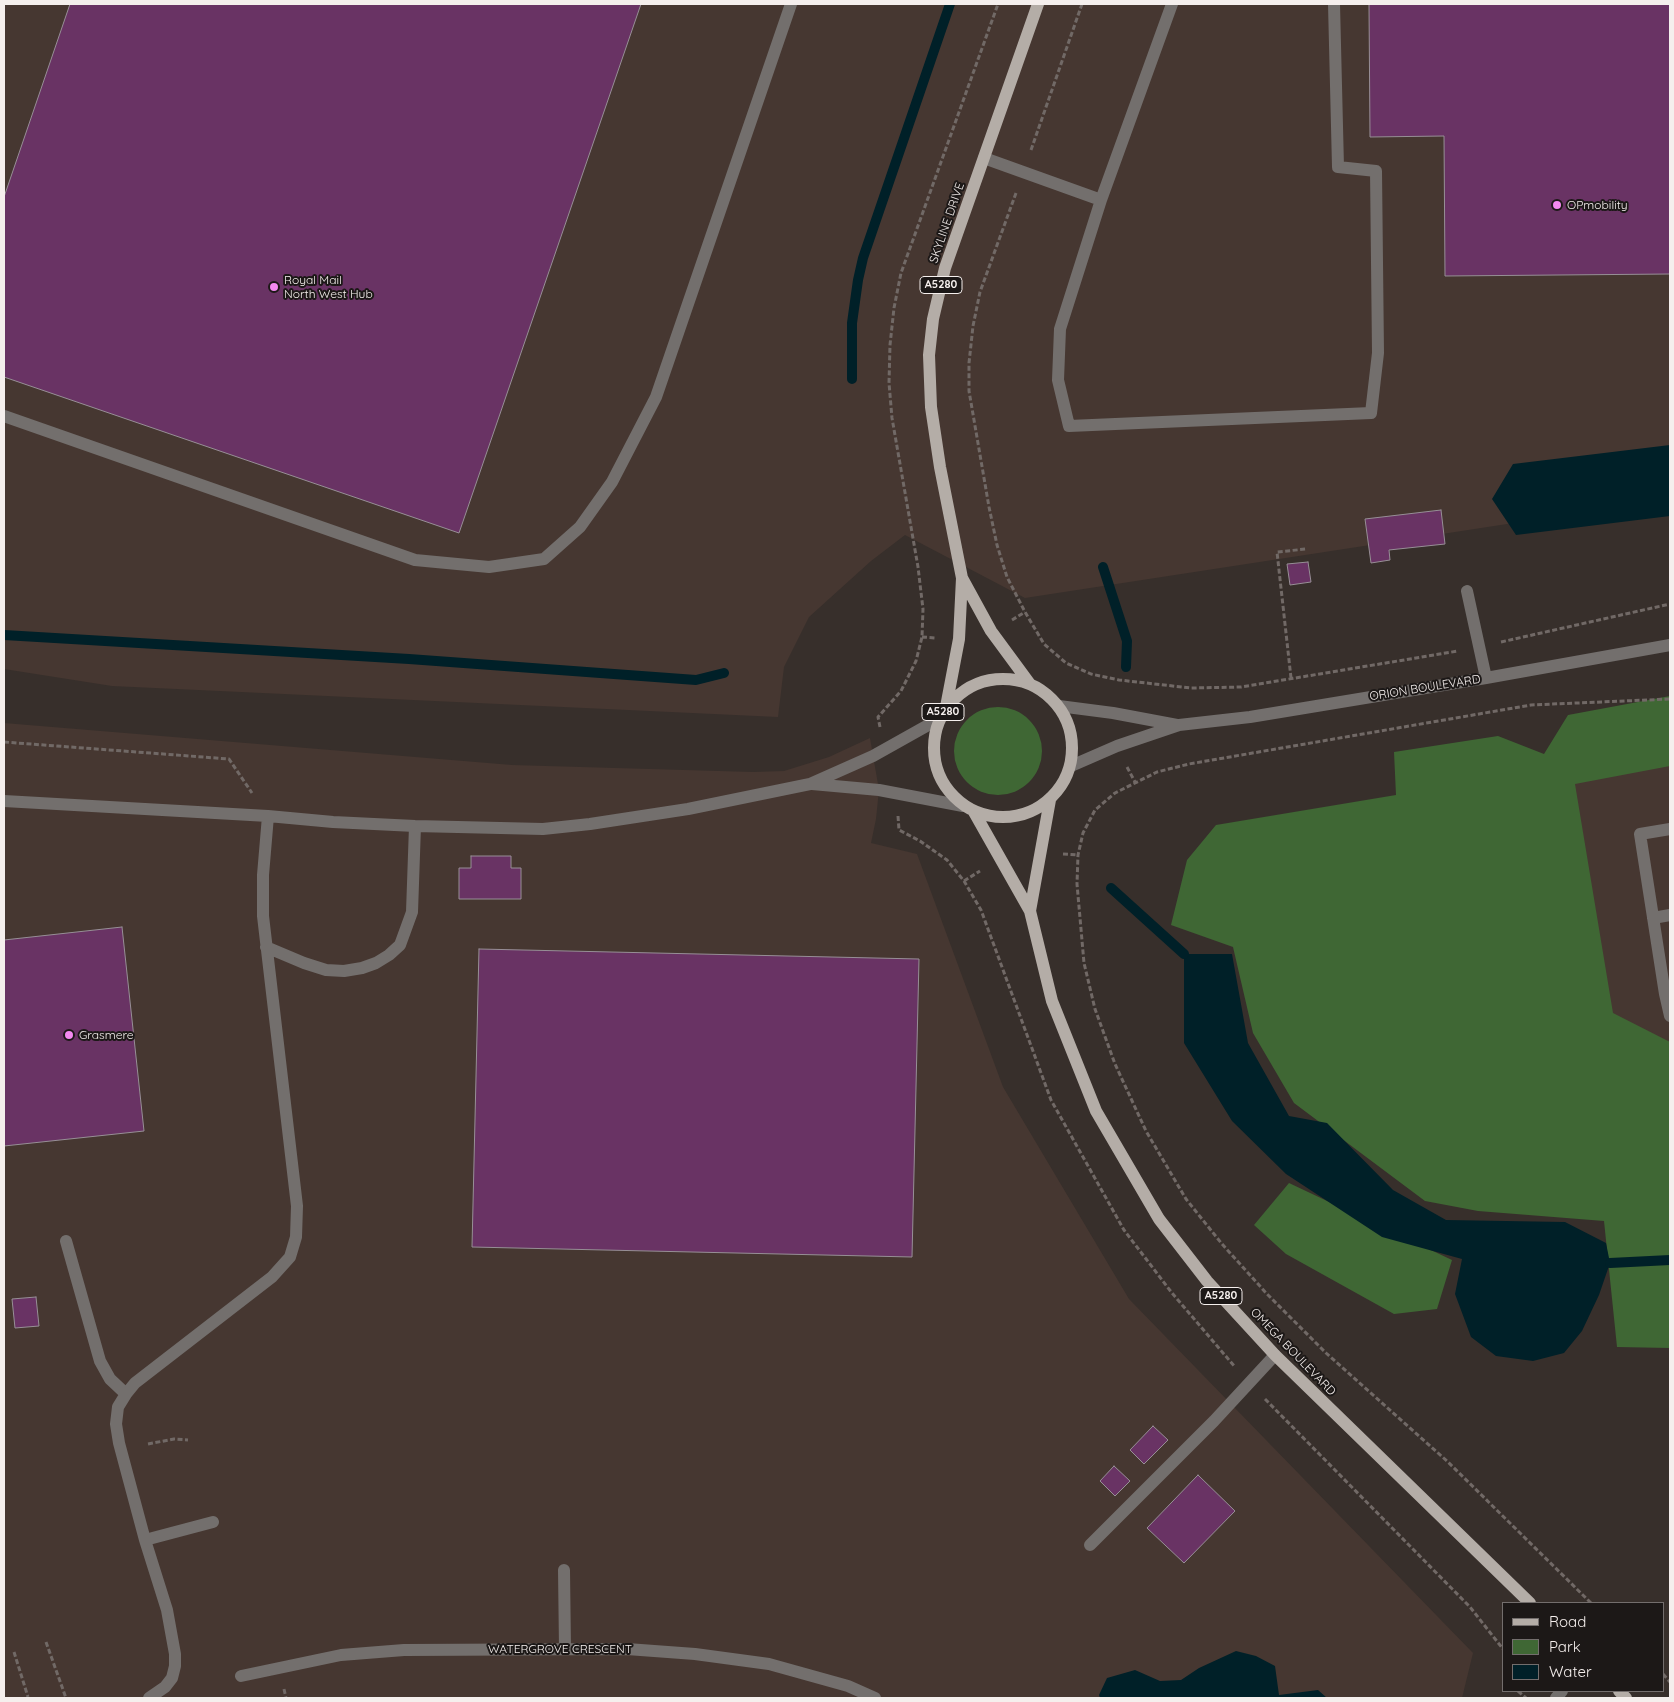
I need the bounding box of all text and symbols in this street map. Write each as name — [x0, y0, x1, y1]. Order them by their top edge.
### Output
street label: SKYLINE DRIVE — [926, 181, 968, 265]
place label: OPmobility — [1567, 198, 1628, 212]
marker: OPmobility — [1551, 199, 1563, 211]
place label: Royal Mail North West Hub — [284, 273, 373, 301]
road number: A5280 — [920, 276, 962, 294]
marker: Royal Mail North West Hub — [268, 281, 280, 293]
street label: ORION BOULEVARD — [1368, 672, 1482, 704]
road number: A5280 — [922, 704, 964, 720]
place label: Grasmere — [79, 1028, 134, 1042]
marker: Grasmere — [63, 1029, 75, 1041]
road number: A5280 — [1200, 1288, 1242, 1304]
street label: OMEGA BOULEVARD — [1248, 1305, 1338, 1399]
legend — [1502, 1602, 1664, 1692]
text: Road — [1549, 1612, 1586, 1631]
text: Park — [1549, 1637, 1581, 1656]
street label: WATERGROVE CRESCENT — [488, 1642, 632, 1656]
text: Water — [1549, 1662, 1592, 1681]

